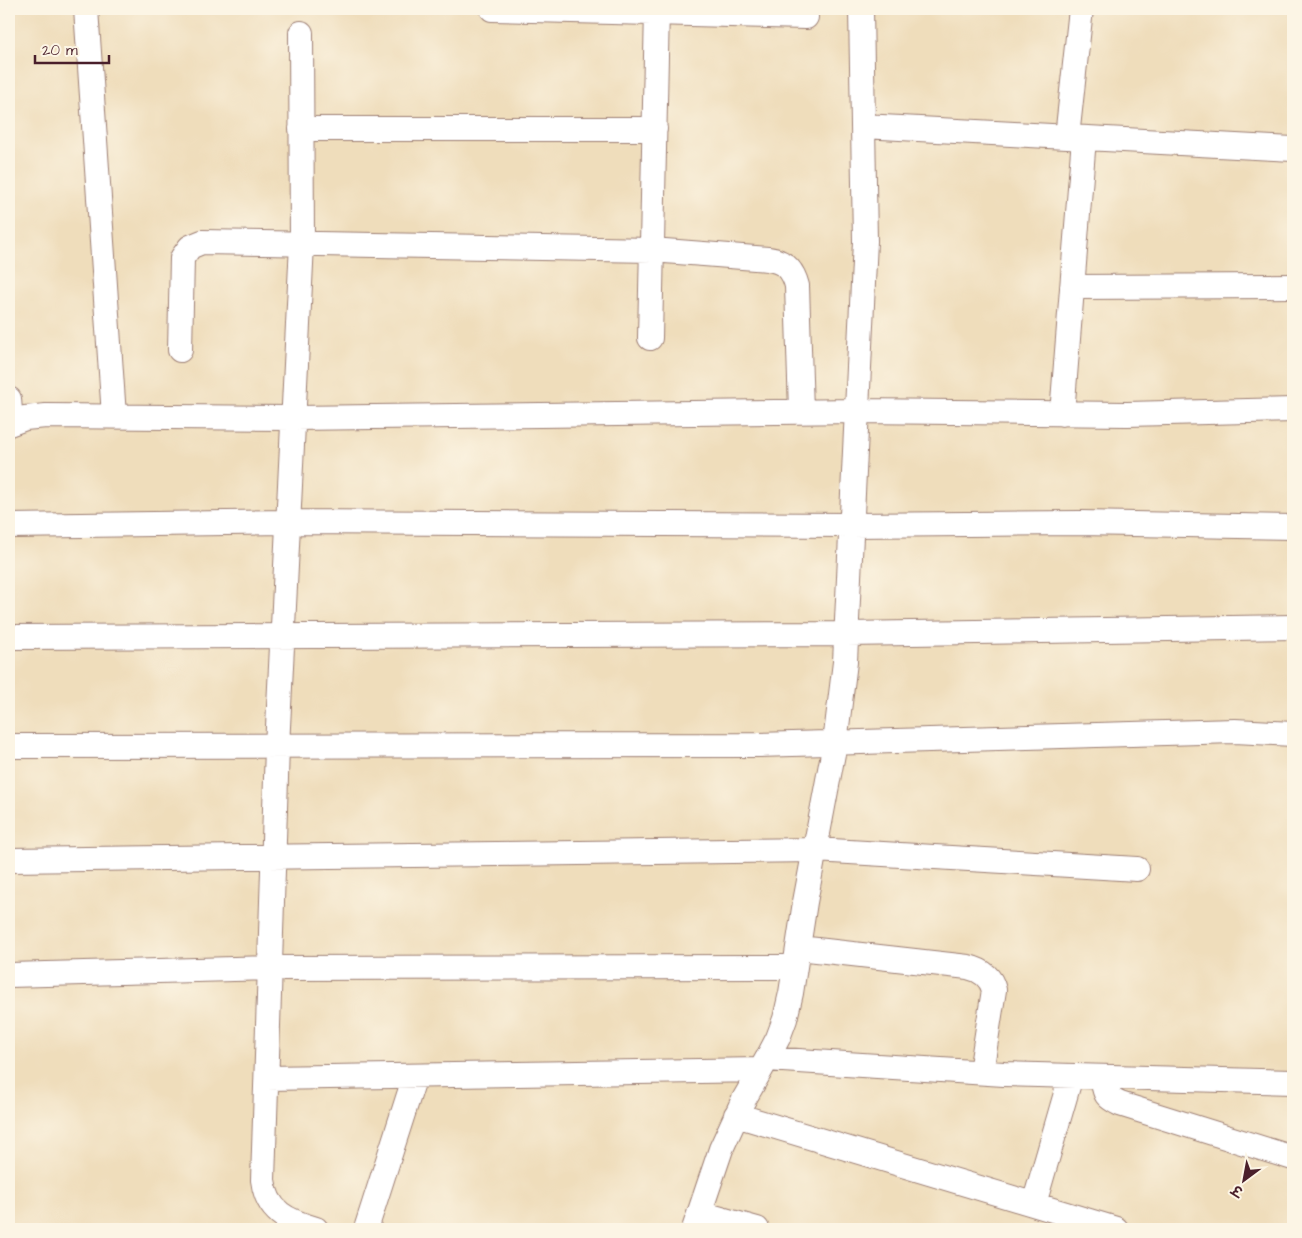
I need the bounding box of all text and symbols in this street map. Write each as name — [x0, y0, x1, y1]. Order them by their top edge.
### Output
scale bar — [35, 32, 109, 64]
text: 20 m — [42, 40, 78, 61]
north arrow — [1220, 1156, 1270, 1206]
text: उ — [1227, 1178, 1249, 1202]

